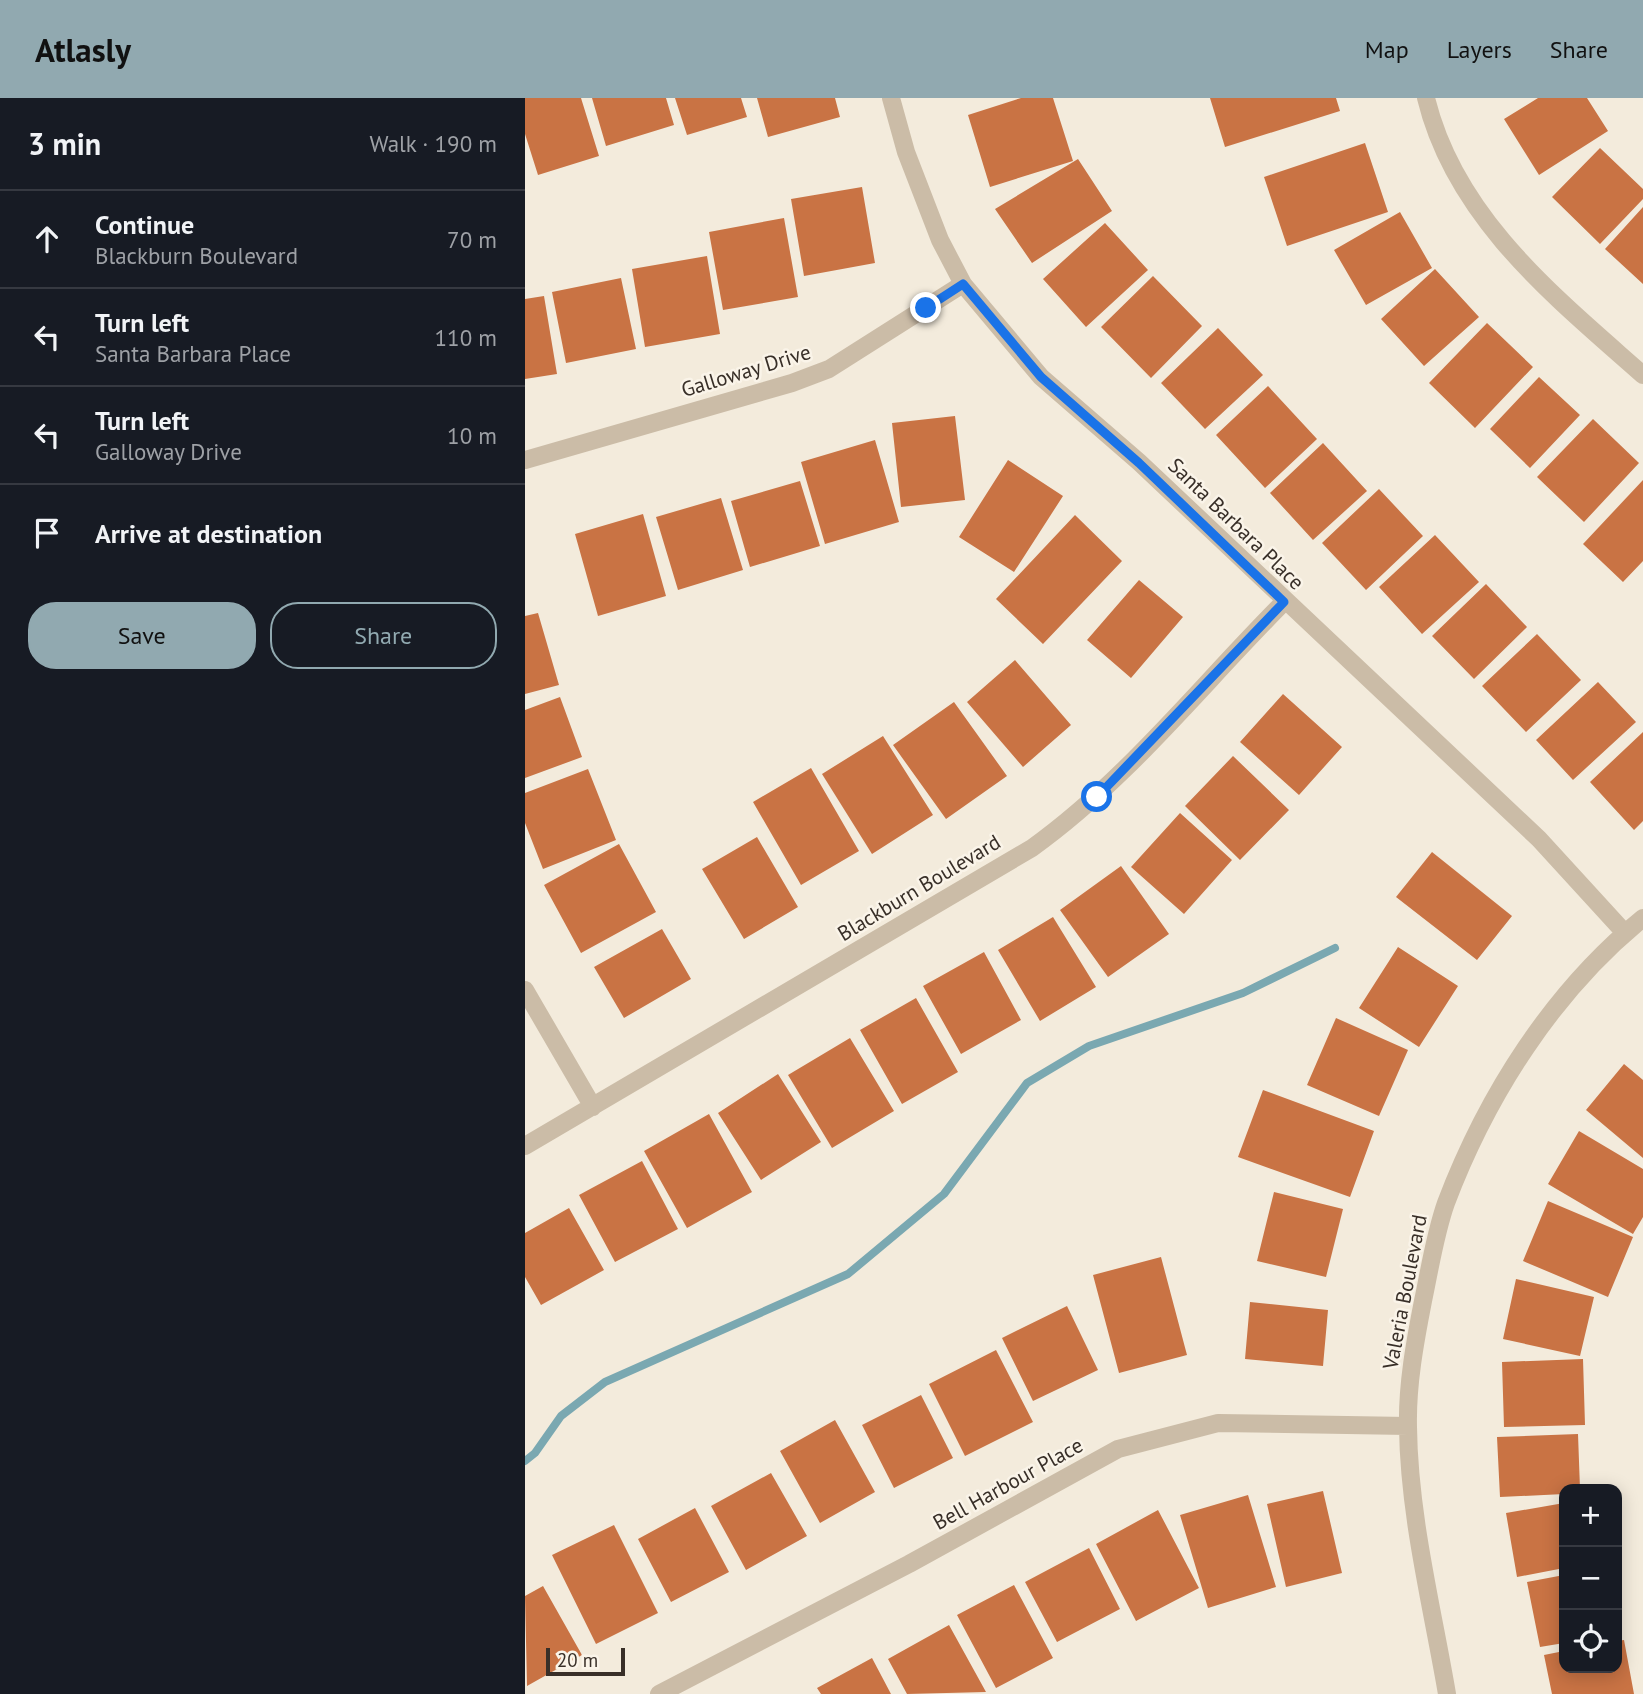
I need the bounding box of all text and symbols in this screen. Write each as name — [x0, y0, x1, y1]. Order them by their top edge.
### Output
text: Atlasly — [35, 28, 131, 71]
text: Map — [1365, 34, 1409, 65]
text: Layers — [1447, 34, 1512, 65]
text: Share — [1550, 34, 1608, 65]
text: 3 min — [28, 124, 101, 163]
text: Walk · 190 m — [370, 129, 497, 158]
text: Continue — [95, 208, 194, 241]
icon: ahead — [28, 220, 66, 258]
text: 70 m — [447, 225, 497, 254]
text: Blackburn Boulevard — [95, 241, 298, 270]
route end — [910, 292, 941, 323]
text: Turn left — [95, 306, 189, 339]
icon: left — [28, 318, 66, 356]
text: 110 m — [435, 323, 497, 352]
street label: Galloway Drive — [678, 338, 814, 403]
text: Santa Barbara Place — [95, 339, 291, 368]
text: Turn left — [95, 404, 189, 437]
icon: left — [28, 416, 66, 454]
text: 10 m — [447, 421, 497, 450]
text: Galloway Drive — [95, 437, 242, 466]
street label: Santa Barbara Place — [1163, 452, 1310, 595]
icon: arrive — [28, 514, 66, 552]
text: Arrive at destination — [95, 517, 322, 550]
button: Save — [28, 602, 256, 669]
button: Share — [270, 602, 497, 669]
route start — [1081, 781, 1112, 812]
street label: Blackburn Boulevard — [832, 828, 1005, 947]
street label: Valeria Boulevard — [1376, 1212, 1433, 1373]
street label: Bell Harbour Place — [928, 1431, 1087, 1536]
map controls — [1559, 1484, 1622, 1673]
button: + — [1559, 1484, 1622, 1547]
button: − — [1559, 1547, 1622, 1610]
button: locate — [1559, 1610, 1622, 1673]
scale bar — [546, 1645, 625, 1677]
text: 20 m — [557, 1648, 598, 1672]

